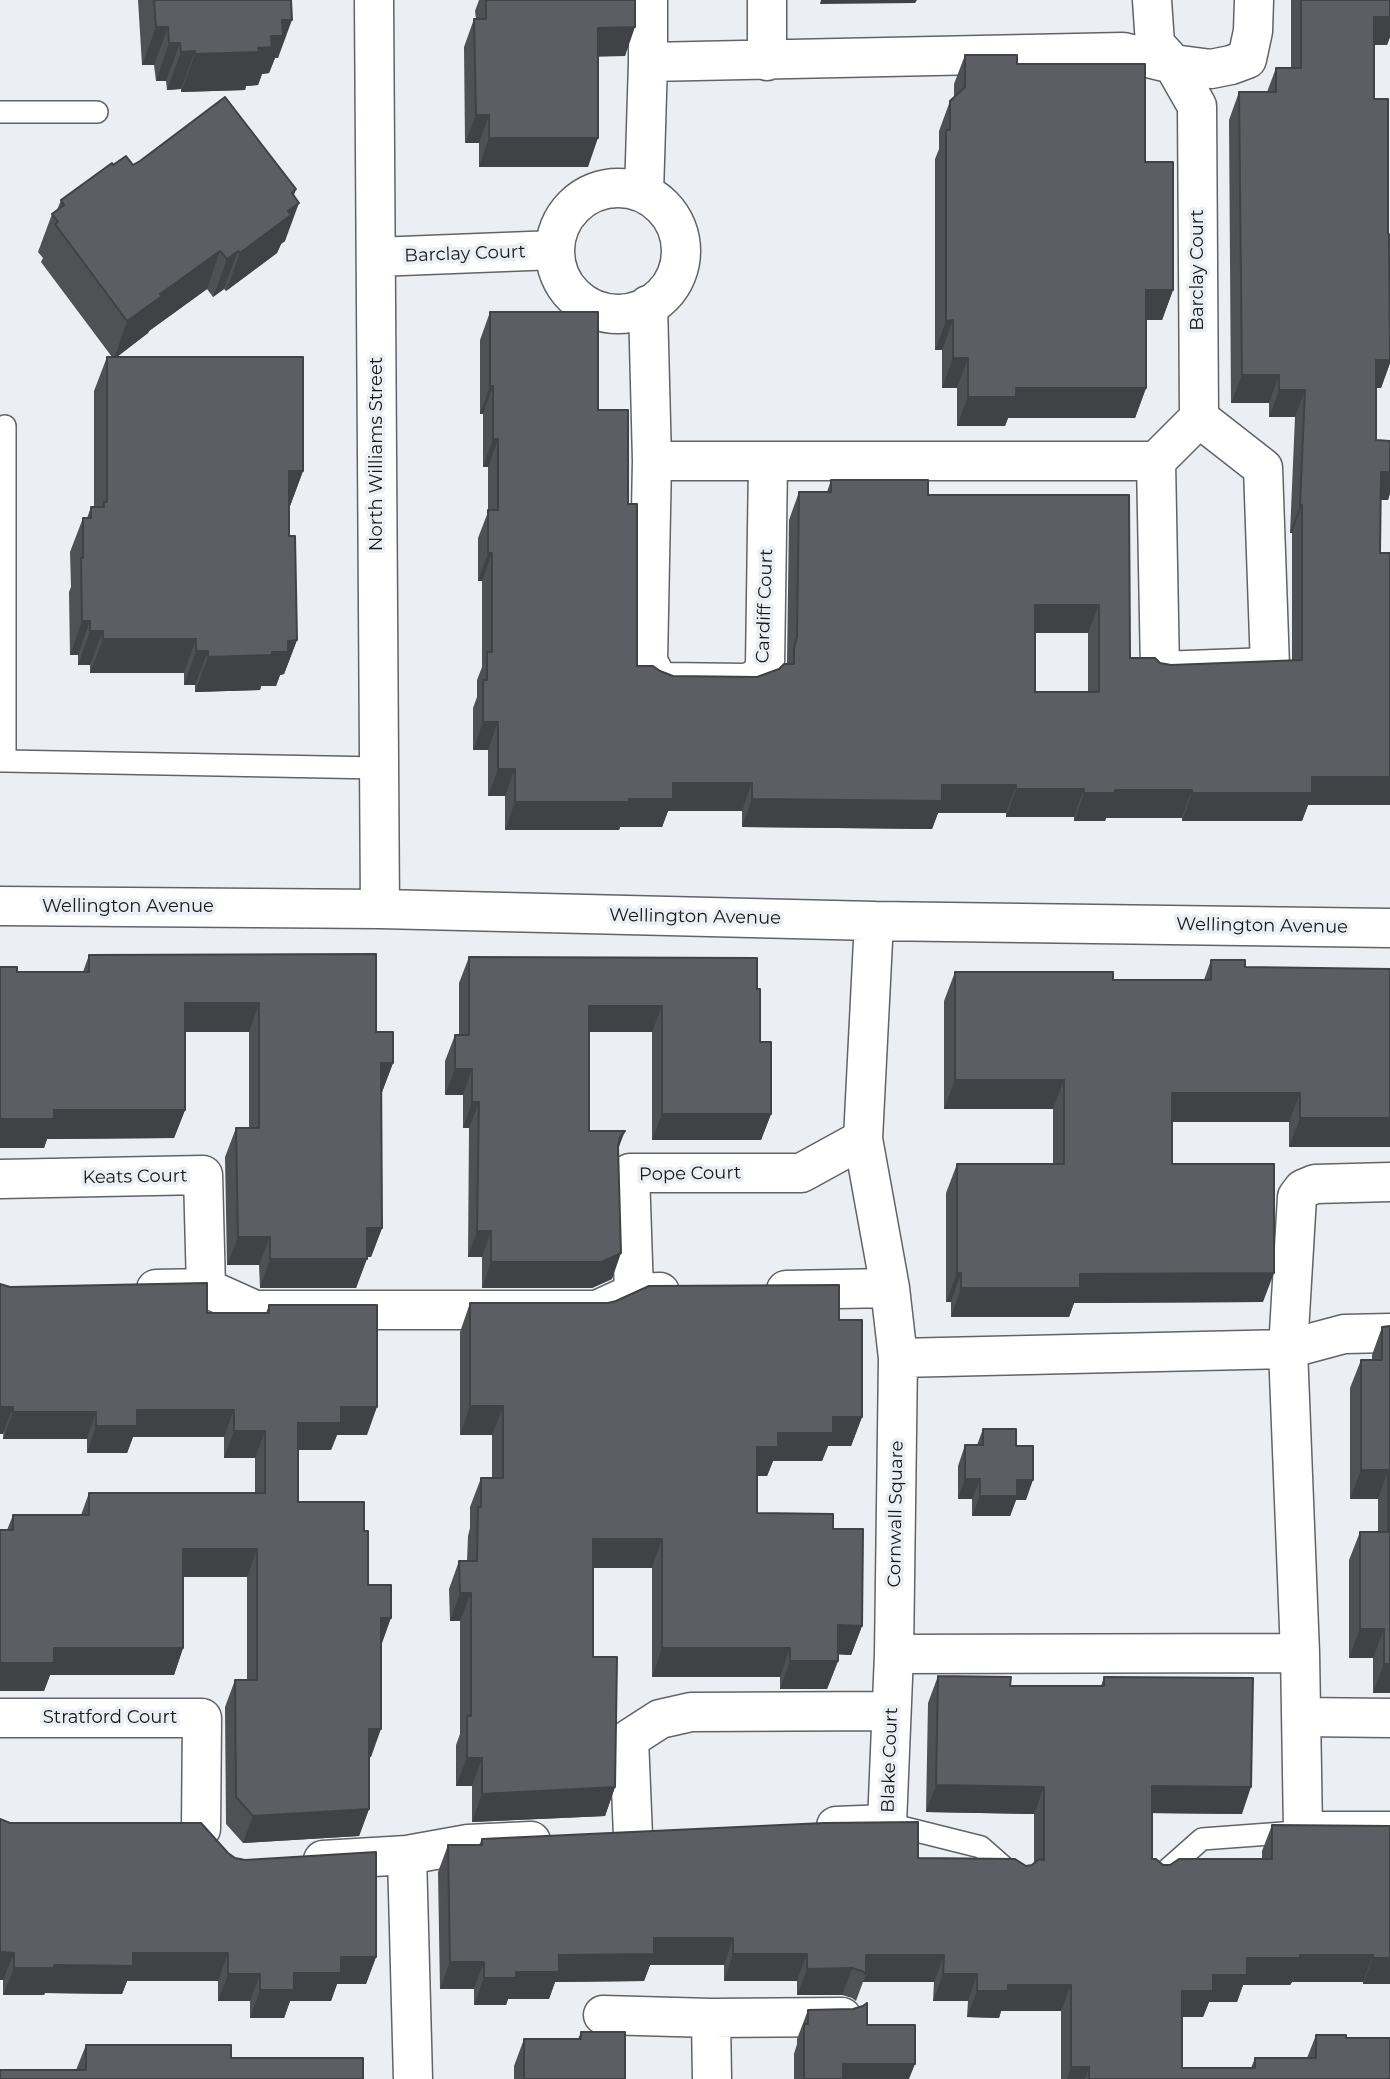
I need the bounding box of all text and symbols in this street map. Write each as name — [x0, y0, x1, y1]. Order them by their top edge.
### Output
street label: Barclay Court — [1187, 209, 1209, 331]
street label: Barclay Court — [404, 241, 526, 267]
street label: North Williams Street — [366, 357, 388, 551]
street label: Cardiff Court — [752, 548, 778, 664]
street label: Wellington Avenue — [42, 896, 214, 918]
street label: Wellington Avenue — [609, 905, 781, 929]
street label: Wellington Avenue — [1176, 914, 1348, 938]
street label: Pope Court — [639, 1162, 741, 1186]
street label: Keats Court — [82, 1165, 188, 1189]
street label: Cornwall Square — [884, 1440, 908, 1588]
street label: Stratford Court — [43, 1707, 177, 1729]
street label: Blake Court — [877, 1707, 903, 1813]

